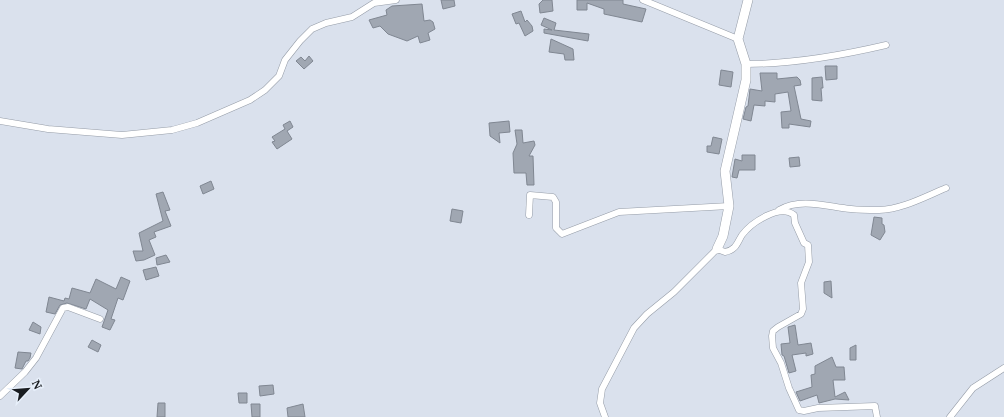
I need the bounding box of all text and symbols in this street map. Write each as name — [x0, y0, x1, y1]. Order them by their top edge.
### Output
north arrow — [8, 369, 48, 409]
text: N — [29, 377, 46, 392]

